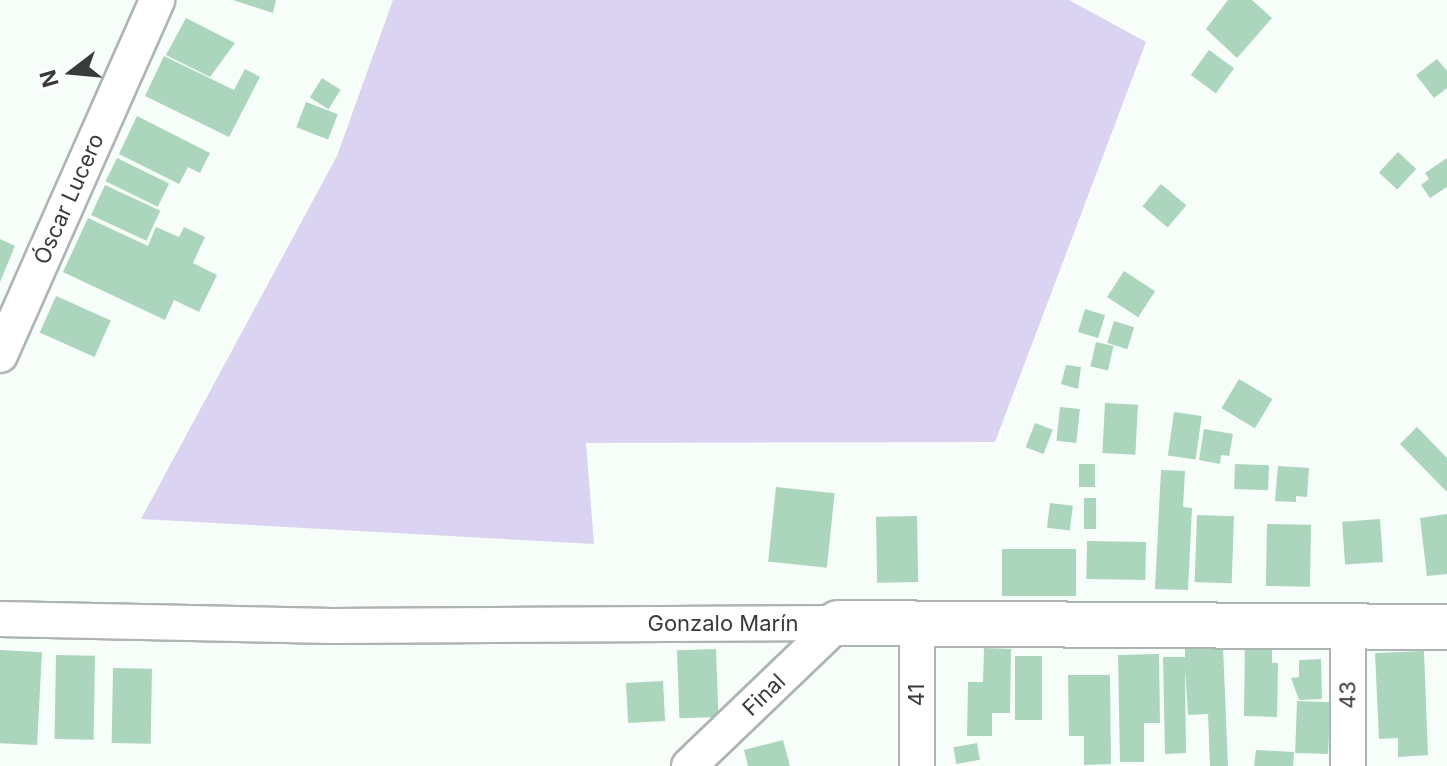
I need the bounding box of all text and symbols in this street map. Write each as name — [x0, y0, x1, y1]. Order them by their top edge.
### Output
north arrow — [32, 32, 112, 112]
text: N — [34, 67, 64, 90]
street label: Óscar Lucero — [28, 130, 110, 268]
street label: Gonzalo Marín — [648, 611, 798, 637]
street label: Final — [737, 668, 791, 722]
street label: 43 — [1335, 681, 1361, 709]
street label: 41 — [904, 684, 930, 706]

